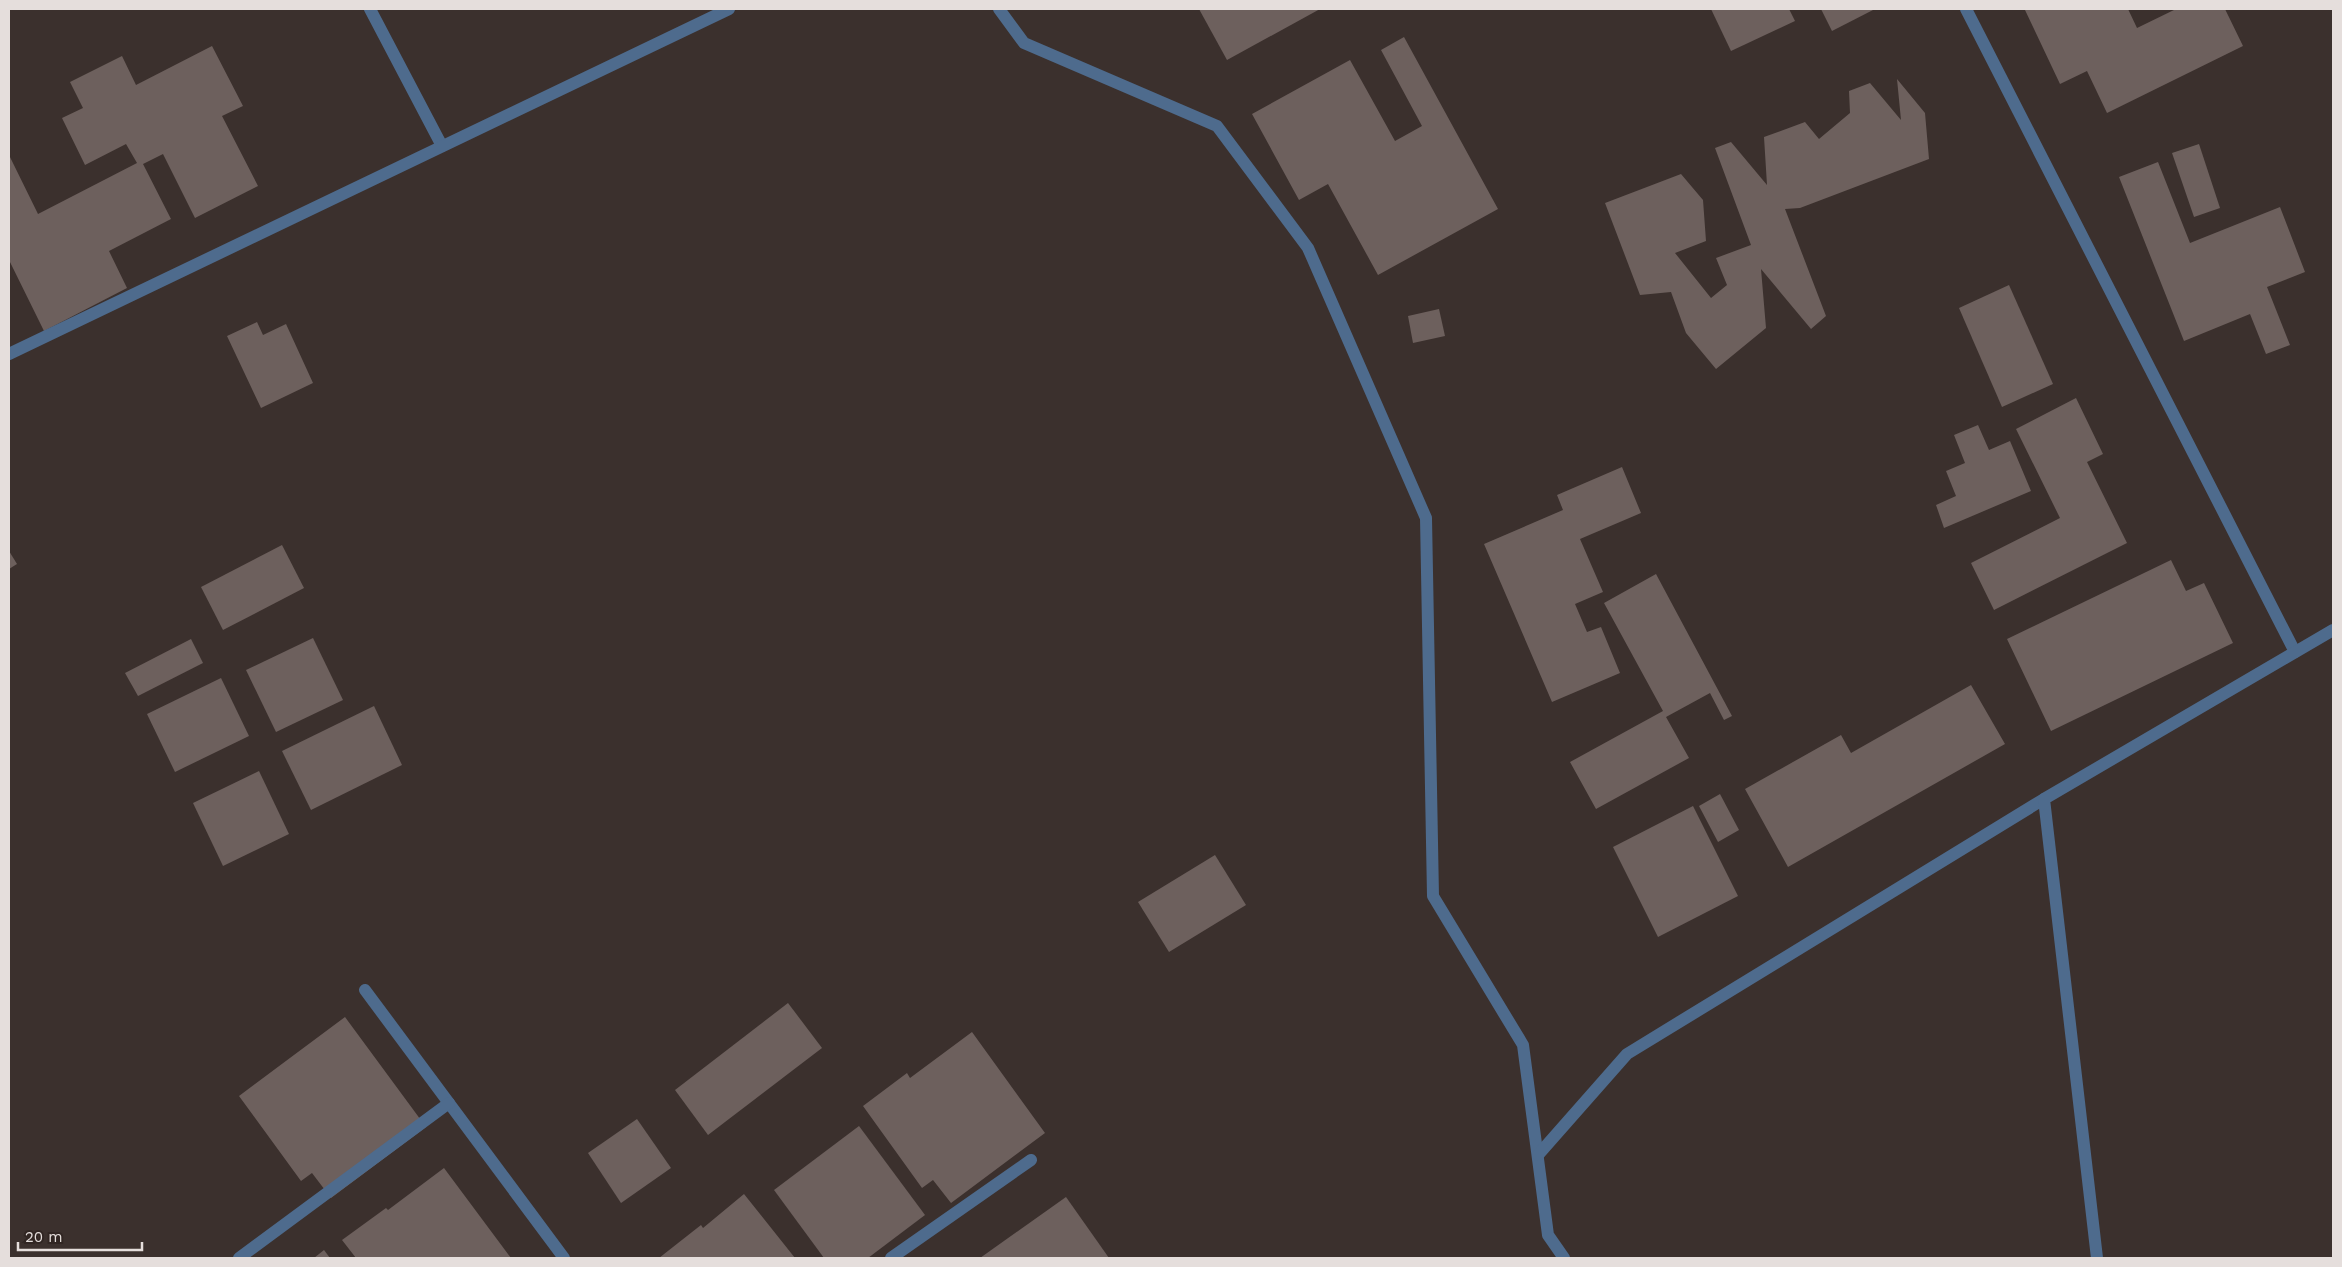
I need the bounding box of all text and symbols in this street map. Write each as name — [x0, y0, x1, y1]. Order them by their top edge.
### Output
scale bar — [18, 1220, 141, 1252]
text: 20 m — [25, 1228, 63, 1246]

